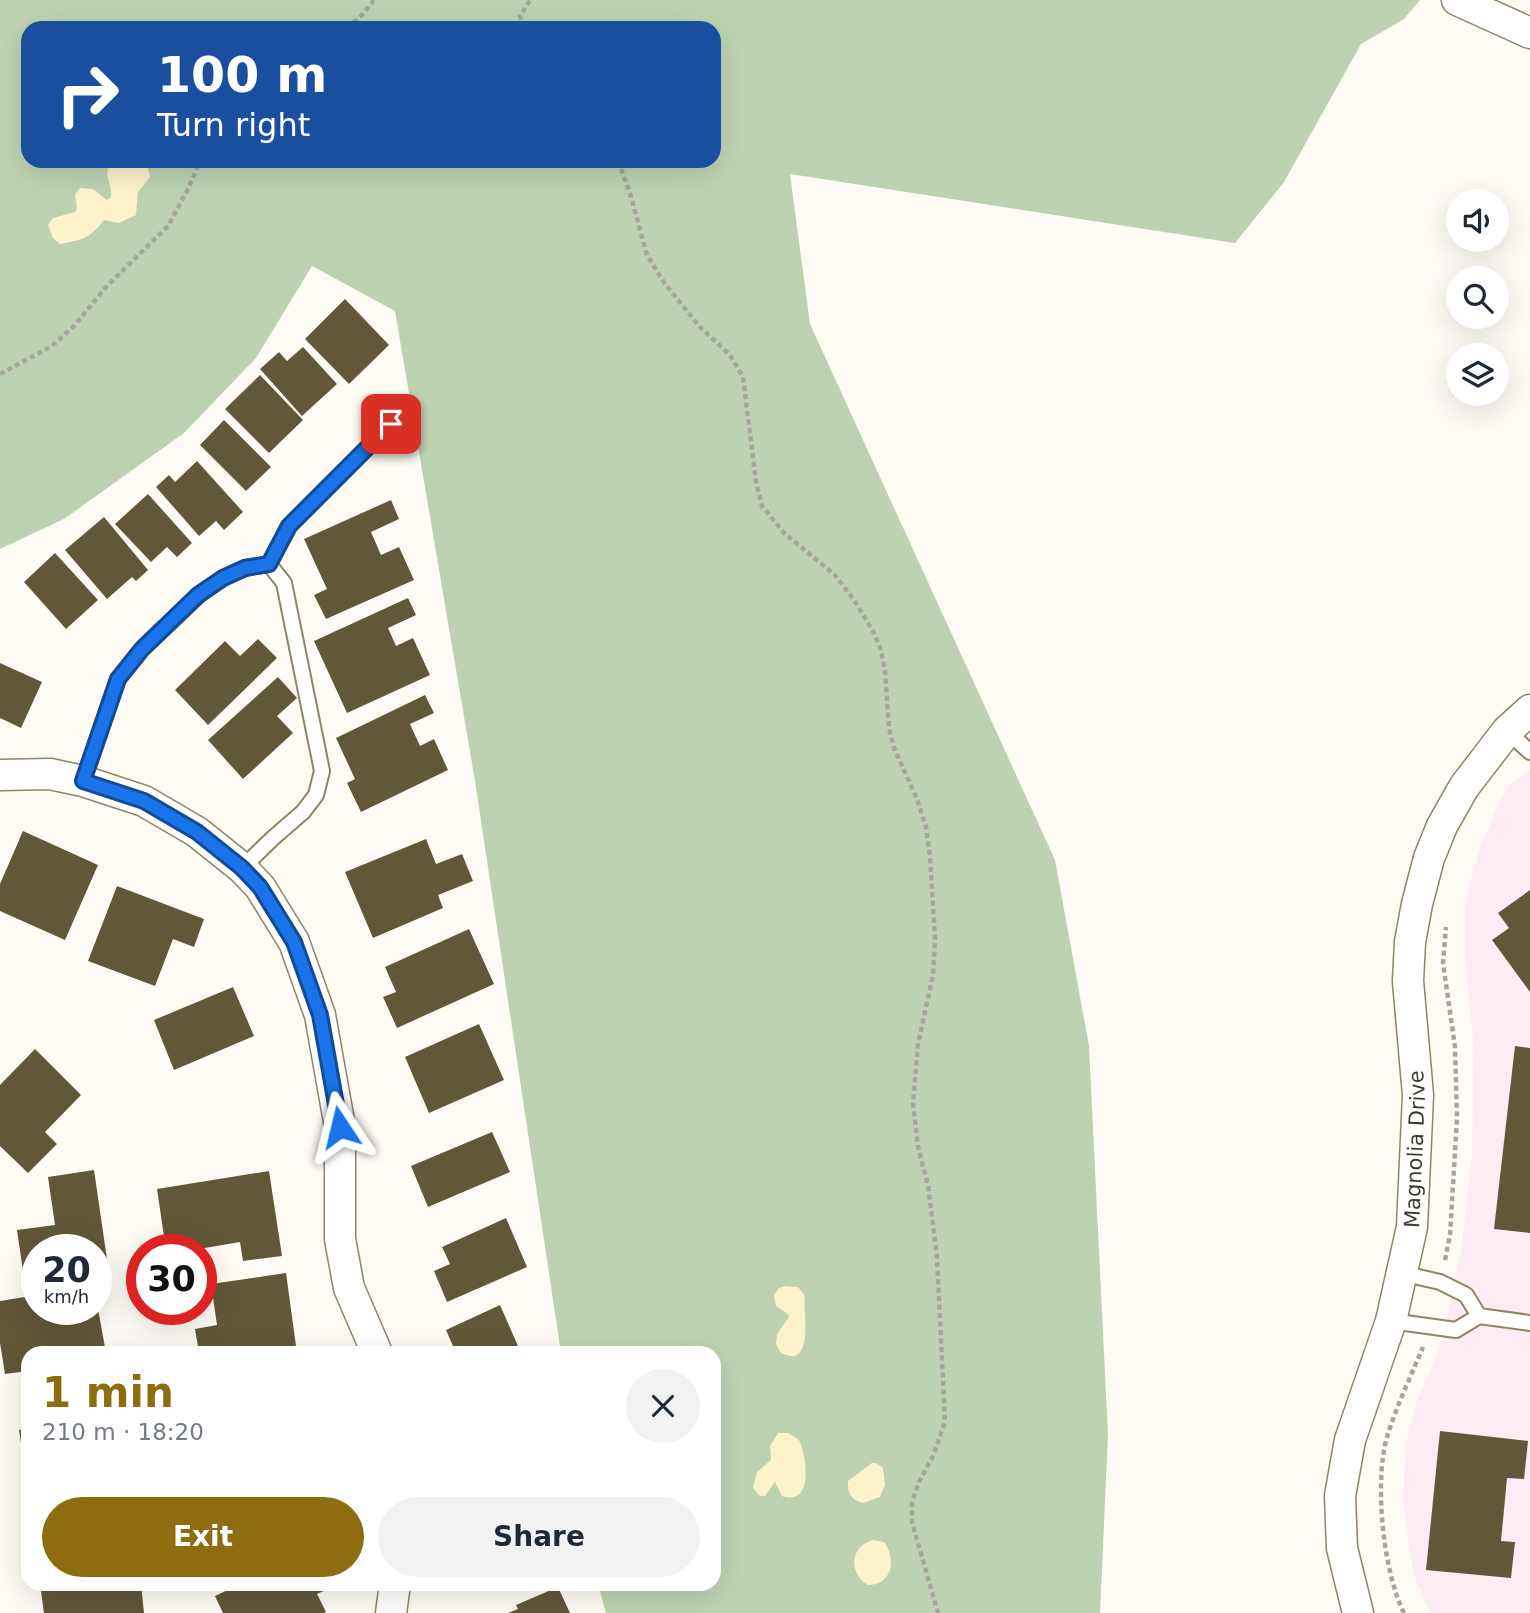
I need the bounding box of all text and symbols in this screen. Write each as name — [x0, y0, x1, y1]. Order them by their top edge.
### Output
text: 100 m — [157, 47, 327, 104]
icon: right — [42, 49, 133, 140]
text: Turn right — [157, 106, 310, 144]
map controls — [1446, 189, 1509, 406]
button: sound — [1446, 189, 1509, 252]
button: search — [1446, 266, 1509, 329]
button: layers — [1446, 343, 1509, 406]
pin — [361, 394, 421, 454]
icon: arrive — [372, 405, 410, 443]
street label: Magnolia Drive — [1400, 1069, 1430, 1228]
position arrow — [303, 1090, 377, 1164]
speed limit sign: 30 — [126, 1234, 217, 1325]
text: 20 — [42, 1250, 91, 1290]
text: km/h — [44, 1286, 89, 1307]
text: 1 min — [42, 1368, 174, 1417]
button: close — [626, 1369, 700, 1443]
text: 210 m · 18:20 — [42, 1419, 204, 1445]
button: Exit — [42, 1497, 364, 1577]
button: Share — [378, 1497, 700, 1577]

